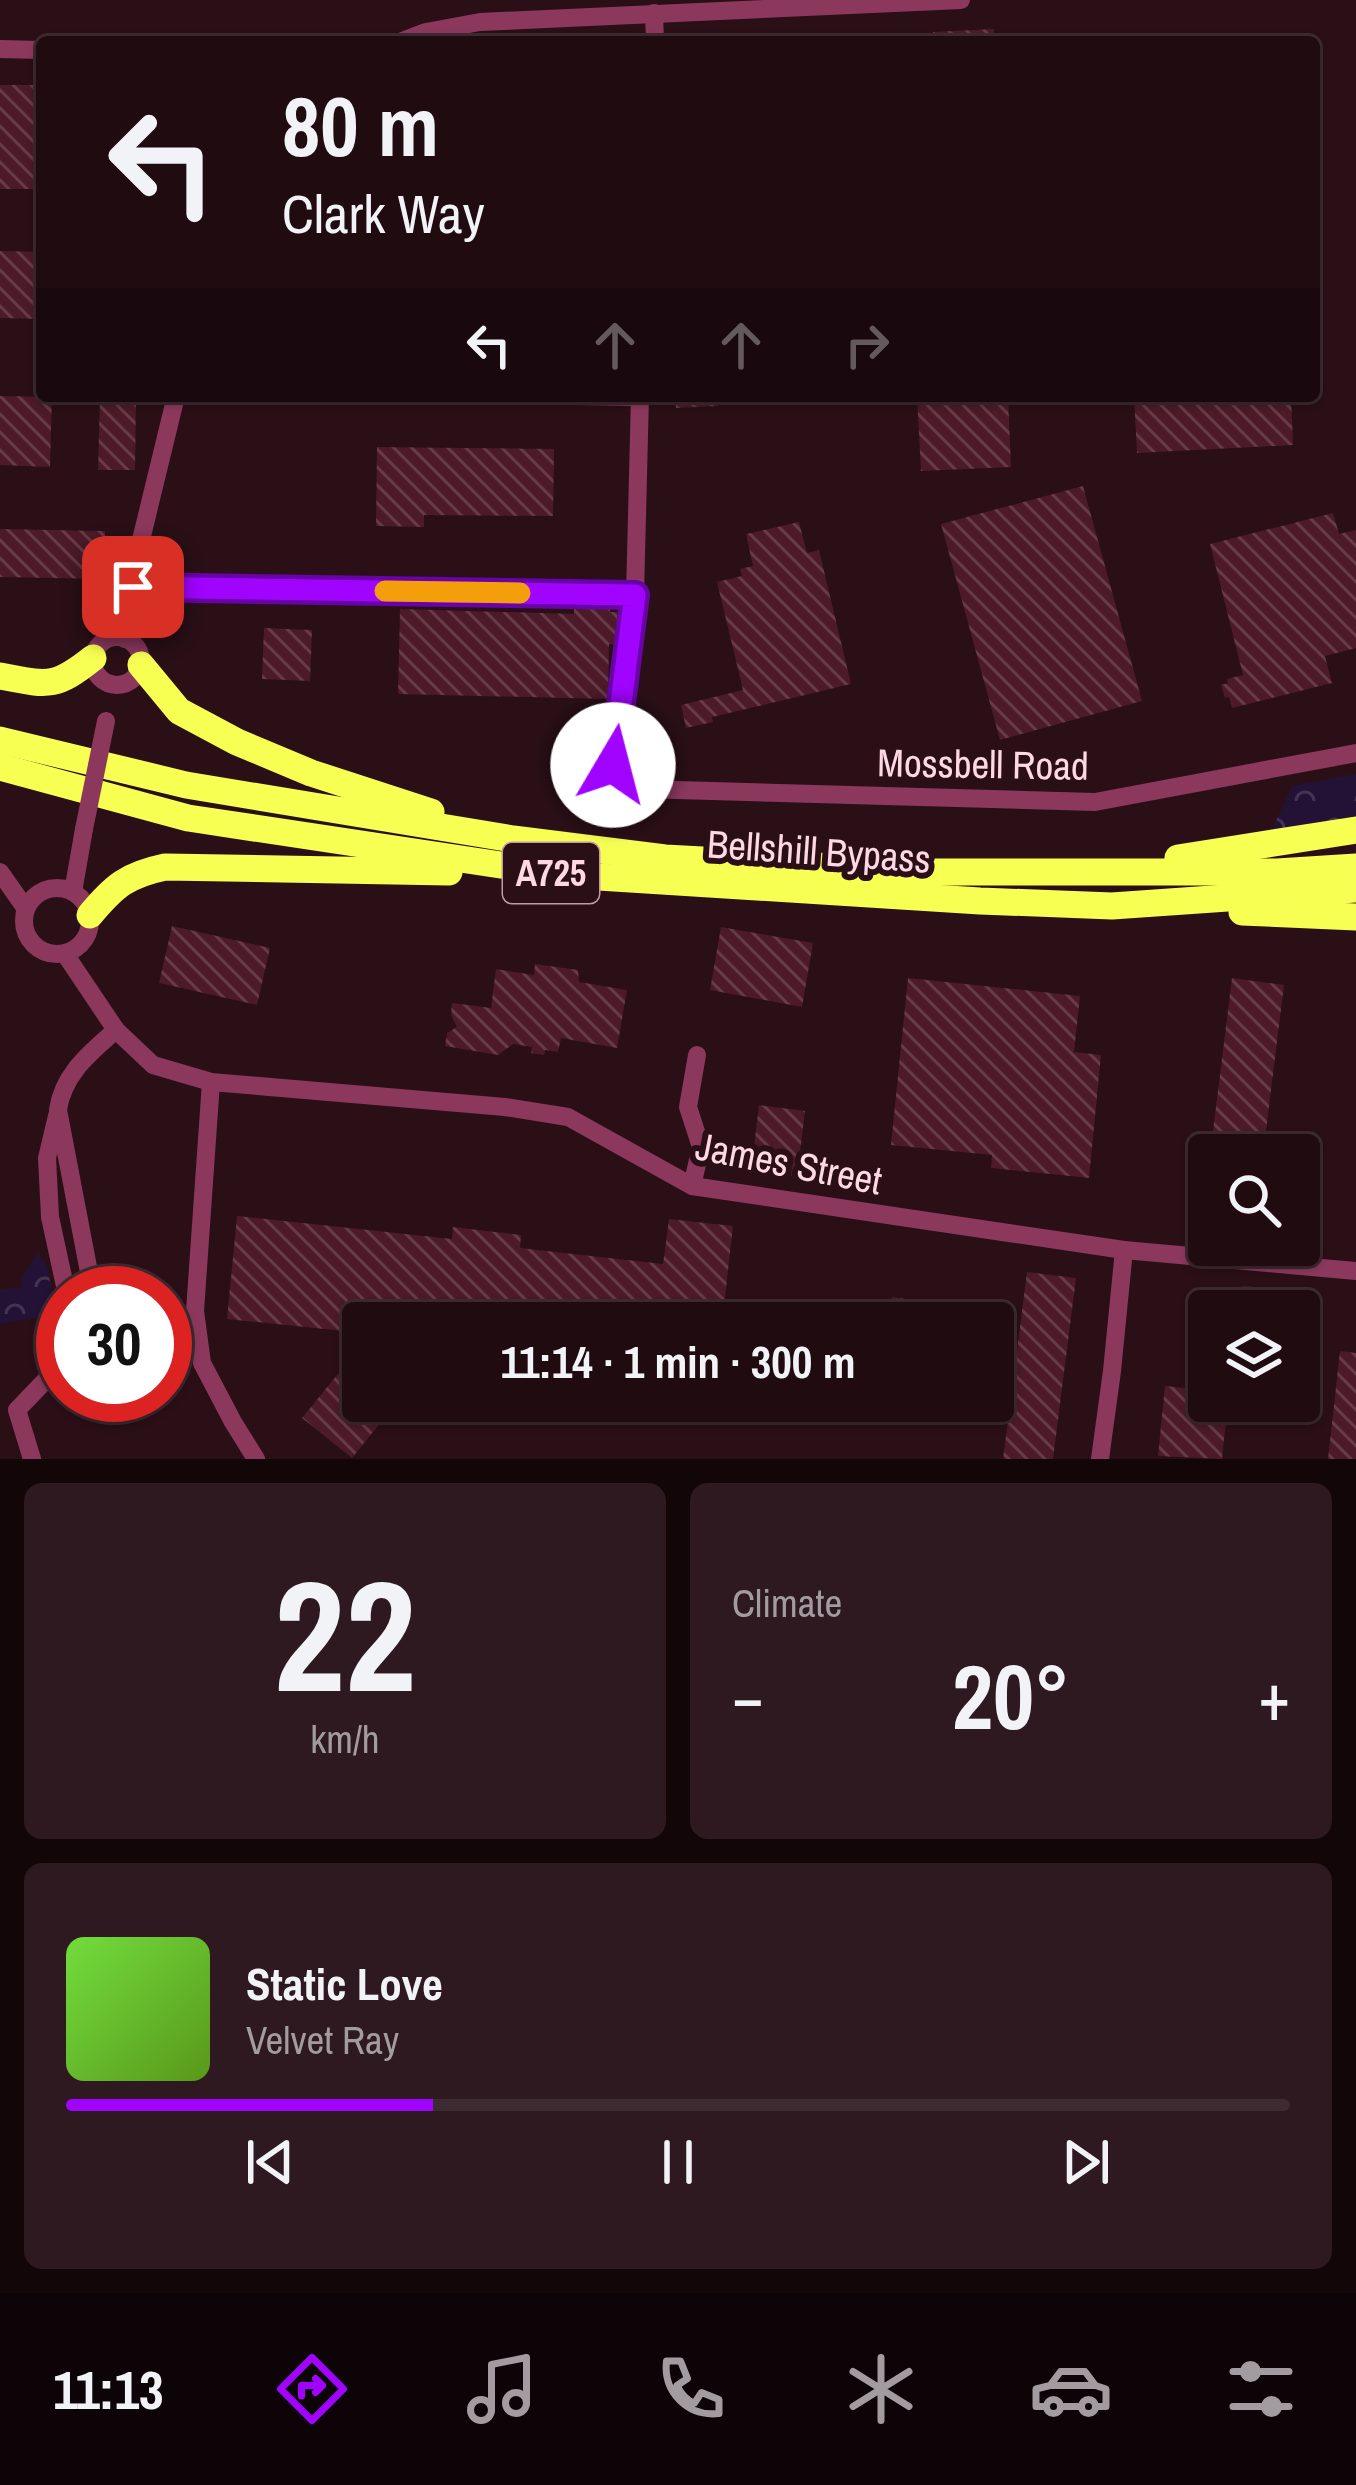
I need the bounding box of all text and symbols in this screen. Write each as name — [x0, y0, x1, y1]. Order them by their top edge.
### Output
text: 80 m — [282, 69, 439, 182]
icon: left — [84, 84, 240, 240]
text: Clark Way — [282, 177, 485, 250]
icon: left — [456, 312, 522, 378]
icon: ahead — [582, 312, 648, 378]
icon: ahead — [708, 312, 774, 378]
icon: right — [834, 312, 900, 378]
pin — [82, 536, 184, 638]
icon: arrive — [100, 554, 166, 620]
position arrow — [550, 702, 676, 828]
street label: Mossbell Road — [877, 736, 1089, 792]
street label: Bellshill Bypass — [705, 817, 933, 885]
road number: A725 — [503, 843, 599, 903]
street label: James Street — [692, 1120, 887, 1207]
map controls — [1188, 1134, 1320, 1422]
button: search — [1188, 1134, 1320, 1266]
speed limit sign: 30 — [36, 1266, 192, 1422]
button: layers — [1188, 1290, 1320, 1422]
text: 11:14 · 1 min · 300 m — [501, 1331, 855, 1392]
text: 22 — [274, 1530, 416, 1740]
text: Climate — [732, 1577, 842, 1629]
text: 20° — [952, 1636, 1070, 1757]
text: − — [732, 1652, 764, 1741]
text: + — [1258, 1652, 1290, 1741]
text: km/h — [310, 1713, 380, 1765]
text: Static Love — [246, 1953, 443, 2014]
text: Velvet Ray — [246, 2014, 399, 2066]
icon: previous — [237, 2129, 303, 2195]
icon: pause — [645, 2129, 711, 2195]
icon: next — [1053, 2129, 1119, 2195]
icon: directions — [270, 2347, 354, 2431]
icon: music — [460, 2347, 544, 2431]
icon: phone — [649, 2347, 733, 2431]
icon: climate — [839, 2347, 923, 2431]
icon: car — [1029, 2347, 1113, 2431]
icon: filters — [1219, 2347, 1303, 2431]
text: 11:13 — [53, 2353, 164, 2426]

